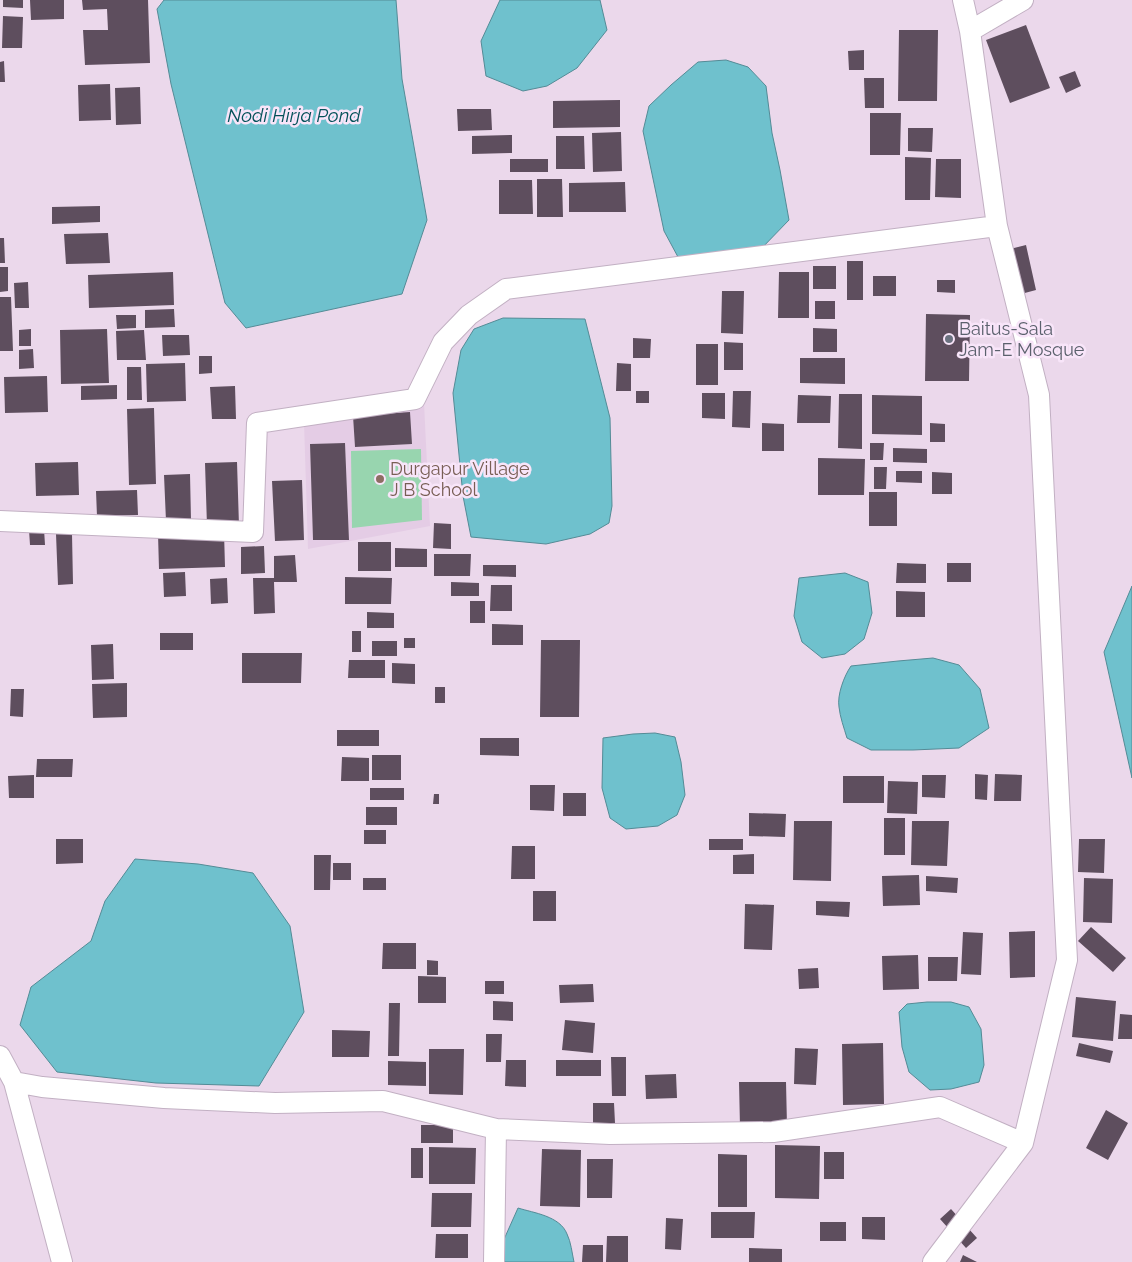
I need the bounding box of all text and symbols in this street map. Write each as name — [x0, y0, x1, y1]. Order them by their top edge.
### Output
water label: Nodi Hirja Pond — [227, 104, 361, 126]
place label: Baitus-Sala Jam-E Mosque — [959, 318, 1085, 360]
marker: Baitus-Sala Jam-E Mosque — [943, 333, 955, 345]
place label: Durgapur Village J B School — [390, 458, 530, 500]
marker: Durgapur Village J B School — [374, 473, 386, 485]

